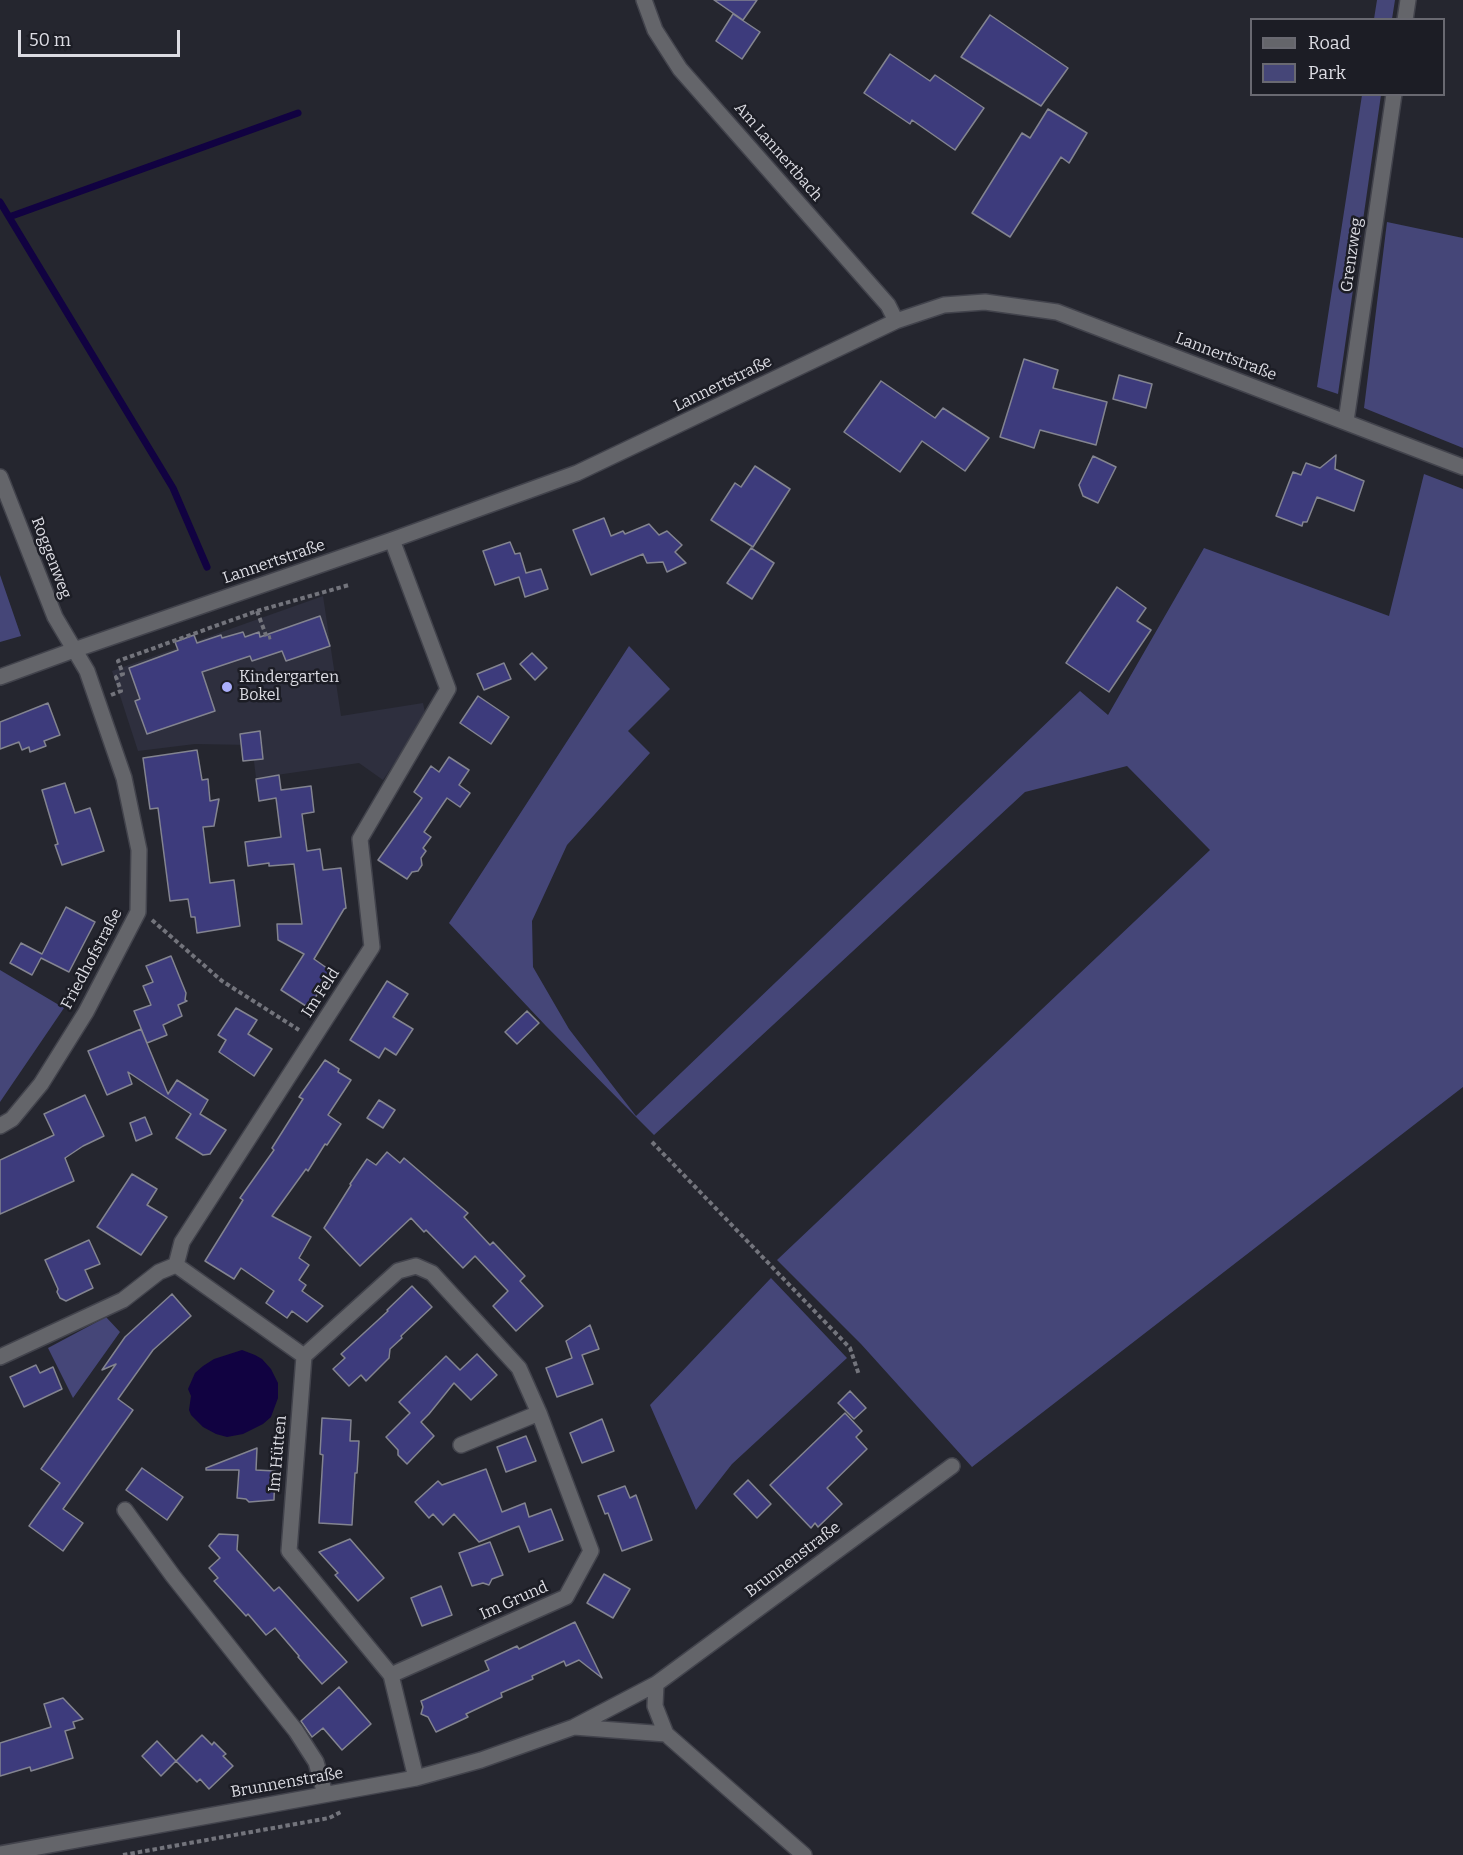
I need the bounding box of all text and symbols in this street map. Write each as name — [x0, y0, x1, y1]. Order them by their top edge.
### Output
scale bar — [21, 18, 183, 56]
legend — [1250, 18, 1445, 96]
text: 50 m — [29, 29, 71, 51]
text: Road — [1308, 32, 1350, 54]
text: Park — [1308, 62, 1346, 84]
street label: Am Lannertbach — [730, 99, 826, 205]
street label: Grenzweg — [1337, 217, 1367, 293]
street label: Lannertstraße — [1173, 329, 1279, 385]
street label: Lannertstraße — [671, 352, 775, 416]
street label: Roggenweg — [27, 514, 75, 602]
street label: Lannertstraße — [220, 536, 328, 588]
place label: Kindergarten Bokel — [239, 668, 339, 706]
marker: Kindergarten Bokel — [220, 680, 234, 694]
street label: Friedhofstraße — [57, 905, 127, 1013]
street label: Im Feld — [298, 965, 344, 1021]
street label: Im Hütten — [265, 1415, 291, 1493]
street label: Brunnenstraße — [742, 1518, 844, 1602]
street label: Im Grund — [477, 1577, 551, 1625]
street label: Brunnenstraße — [229, 1764, 345, 1802]

